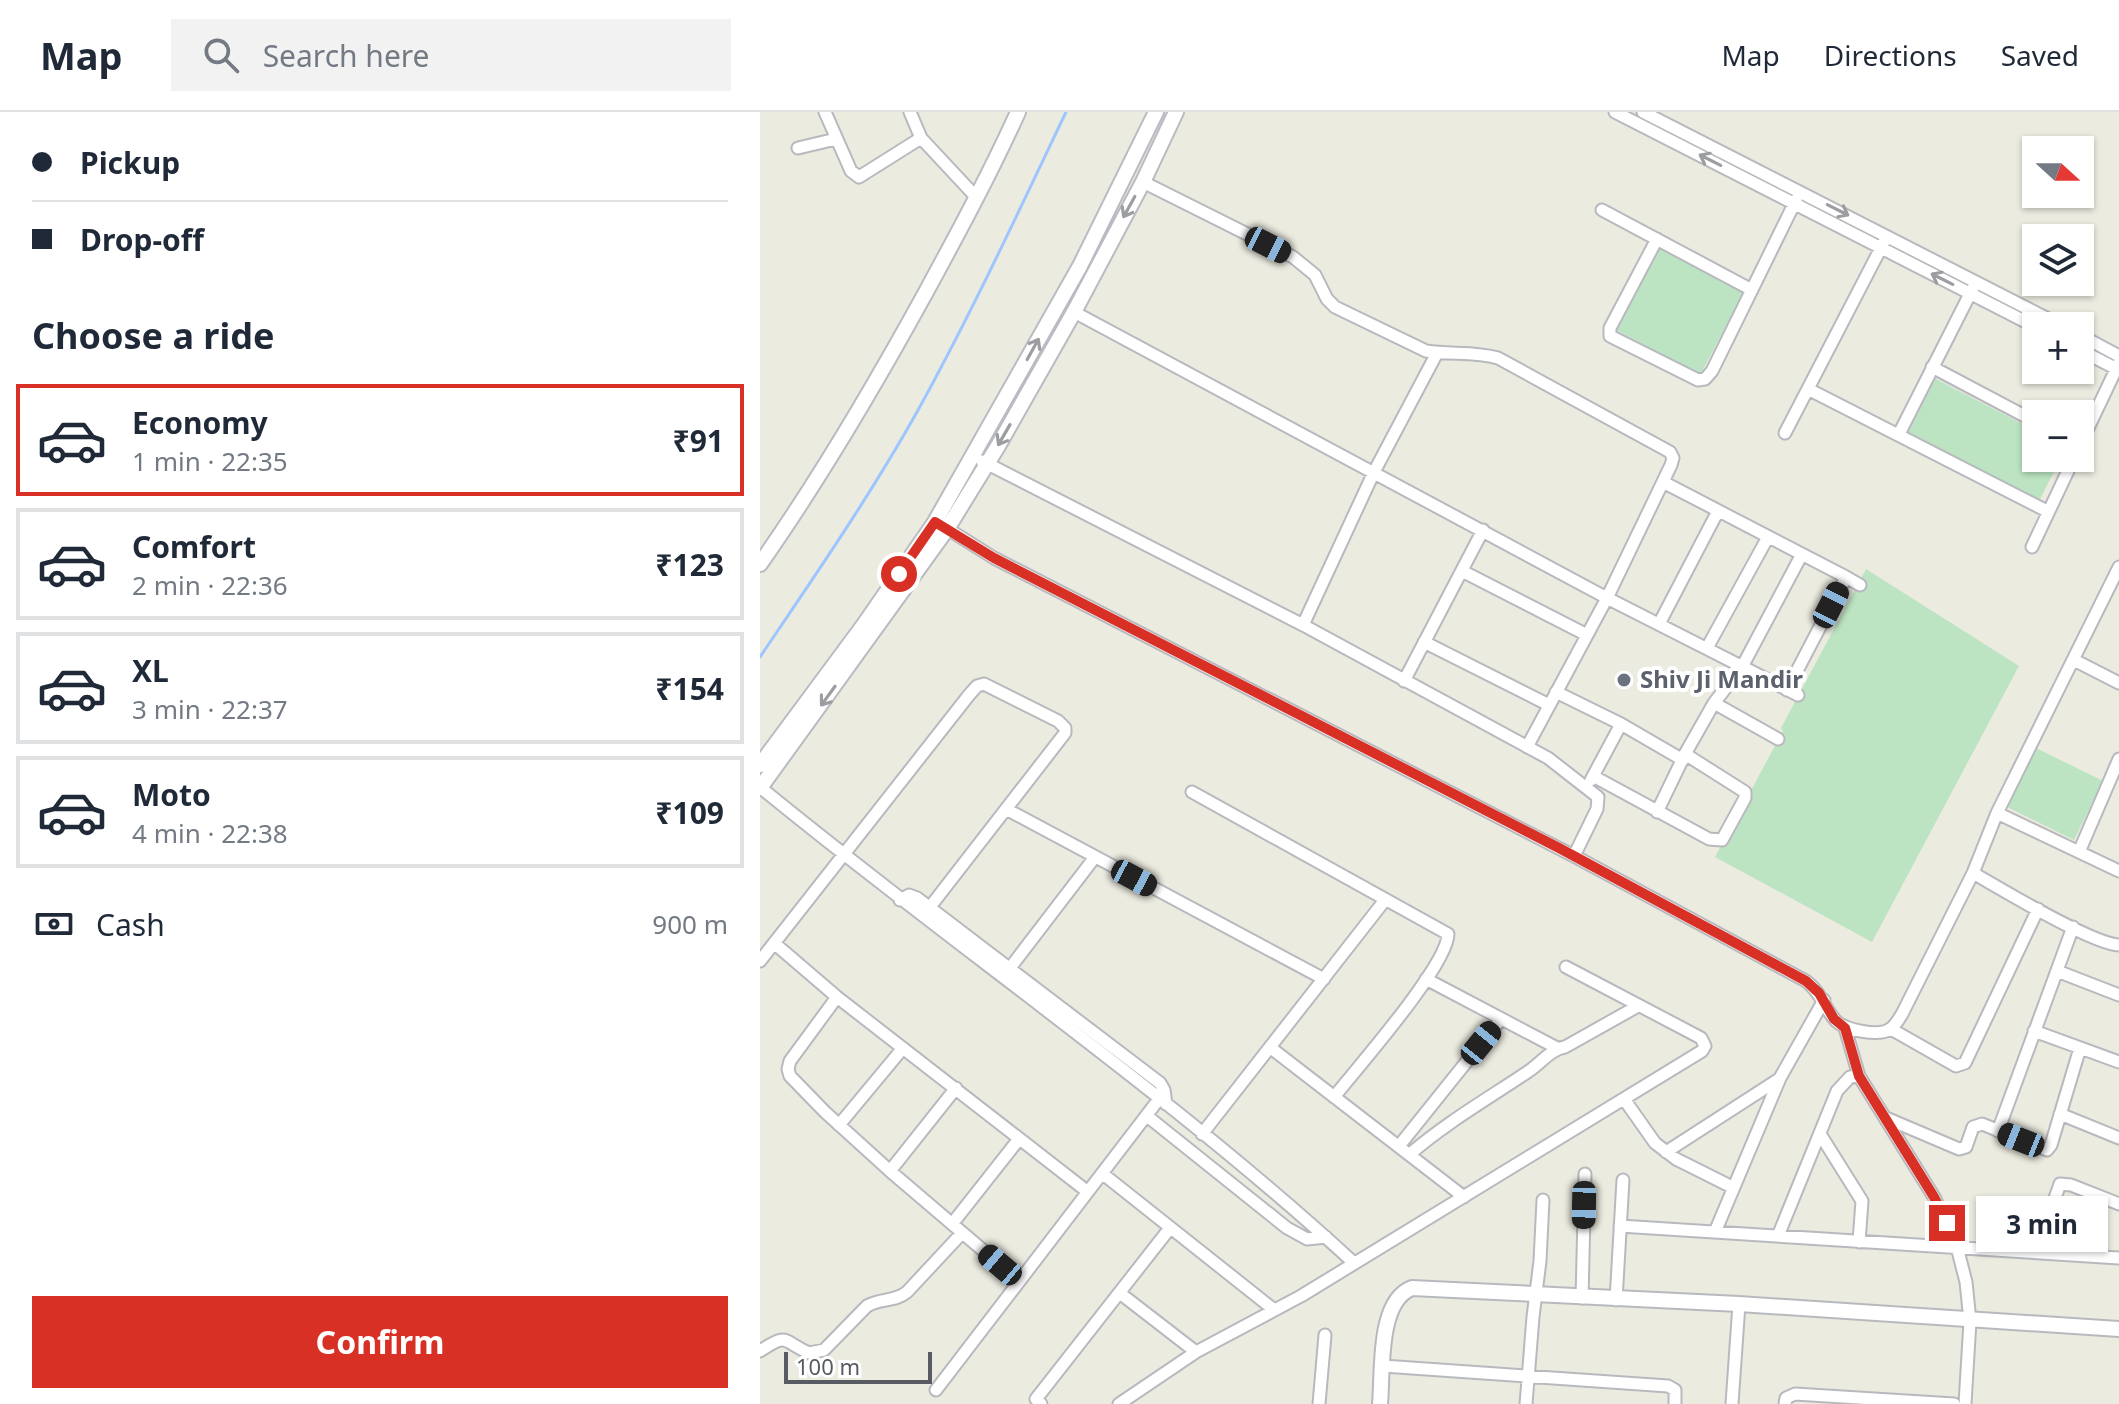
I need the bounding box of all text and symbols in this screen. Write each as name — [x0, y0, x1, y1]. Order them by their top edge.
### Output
search box — [171, 19, 731, 91]
text: Map — [40, 29, 123, 81]
icon: search — [199, 33, 243, 77]
text: Search here — [263, 35, 430, 76]
text: Map — [1721, 36, 1780, 74]
text: Directions — [1824, 36, 1957, 74]
text: Saved — [2001, 36, 2079, 74]
north arrow — [2022, 136, 2094, 208]
map controls — [2022, 136, 2094, 472]
text: Pickup — [80, 142, 180, 183]
one-way arrow — [1699, 152, 1723, 168]
one-way arrow — [1121, 194, 1136, 218]
one-way arrow — [1825, 202, 1849, 218]
text: Drop-off — [80, 219, 204, 260]
car — [1241, 223, 1295, 267]
button: layers — [2022, 224, 2094, 296]
one-way arrow — [1930, 271, 1954, 286]
text: Choose a ride — [32, 311, 274, 360]
button: + — [2022, 312, 2094, 384]
one-way arrow — [1025, 338, 1041, 361]
button: − — [2022, 400, 2094, 472]
text: Economy — [132, 402, 268, 443]
icon: car — [36, 404, 108, 476]
text: ₹91 — [673, 420, 724, 461]
one-way arrow — [996, 423, 1012, 446]
text: 1 min · 22:35 — [132, 443, 288, 479]
text: Comfort — [132, 526, 256, 567]
icon: car — [36, 528, 108, 600]
text: ₹123 — [655, 544, 724, 585]
route start — [881, 556, 917, 592]
text: 2 min · 22:36 — [132, 567, 288, 603]
car — [1809, 578, 1853, 632]
text: XL — [132, 650, 169, 691]
icon: car — [36, 652, 108, 724]
place label: Shiv Ji Mandir — [1640, 662, 1803, 695]
text: ₹154 — [655, 668, 724, 709]
marker: Shiv Ji Mandir — [1615, 671, 1633, 689]
one-way arrow — [819, 685, 836, 707]
text: 3 min · 22:37 — [132, 691, 288, 727]
text: Moto — [132, 774, 211, 815]
icon: car — [36, 776, 108, 848]
text: ₹109 — [655, 792, 724, 833]
text: 4 min · 22:38 — [132, 815, 288, 851]
car — [1107, 856, 1161, 900]
icon: cash — [32, 902, 76, 946]
text: Cash — [96, 904, 165, 945]
text: 900 m — [652, 906, 728, 942]
car — [1457, 1017, 1505, 1069]
car — [1994, 1120, 2048, 1160]
car — [1572, 1181, 1596, 1229]
callout: 3 min — [1975, 1195, 2107, 1251]
route end — [1929, 1205, 1965, 1241]
text: 3 min — [2006, 1206, 2078, 1242]
car — [974, 1240, 1026, 1290]
button: Confirm — [32, 1296, 728, 1388]
scale bar — [784, 1348, 932, 1384]
text: 100 m — [796, 1351, 860, 1381]

